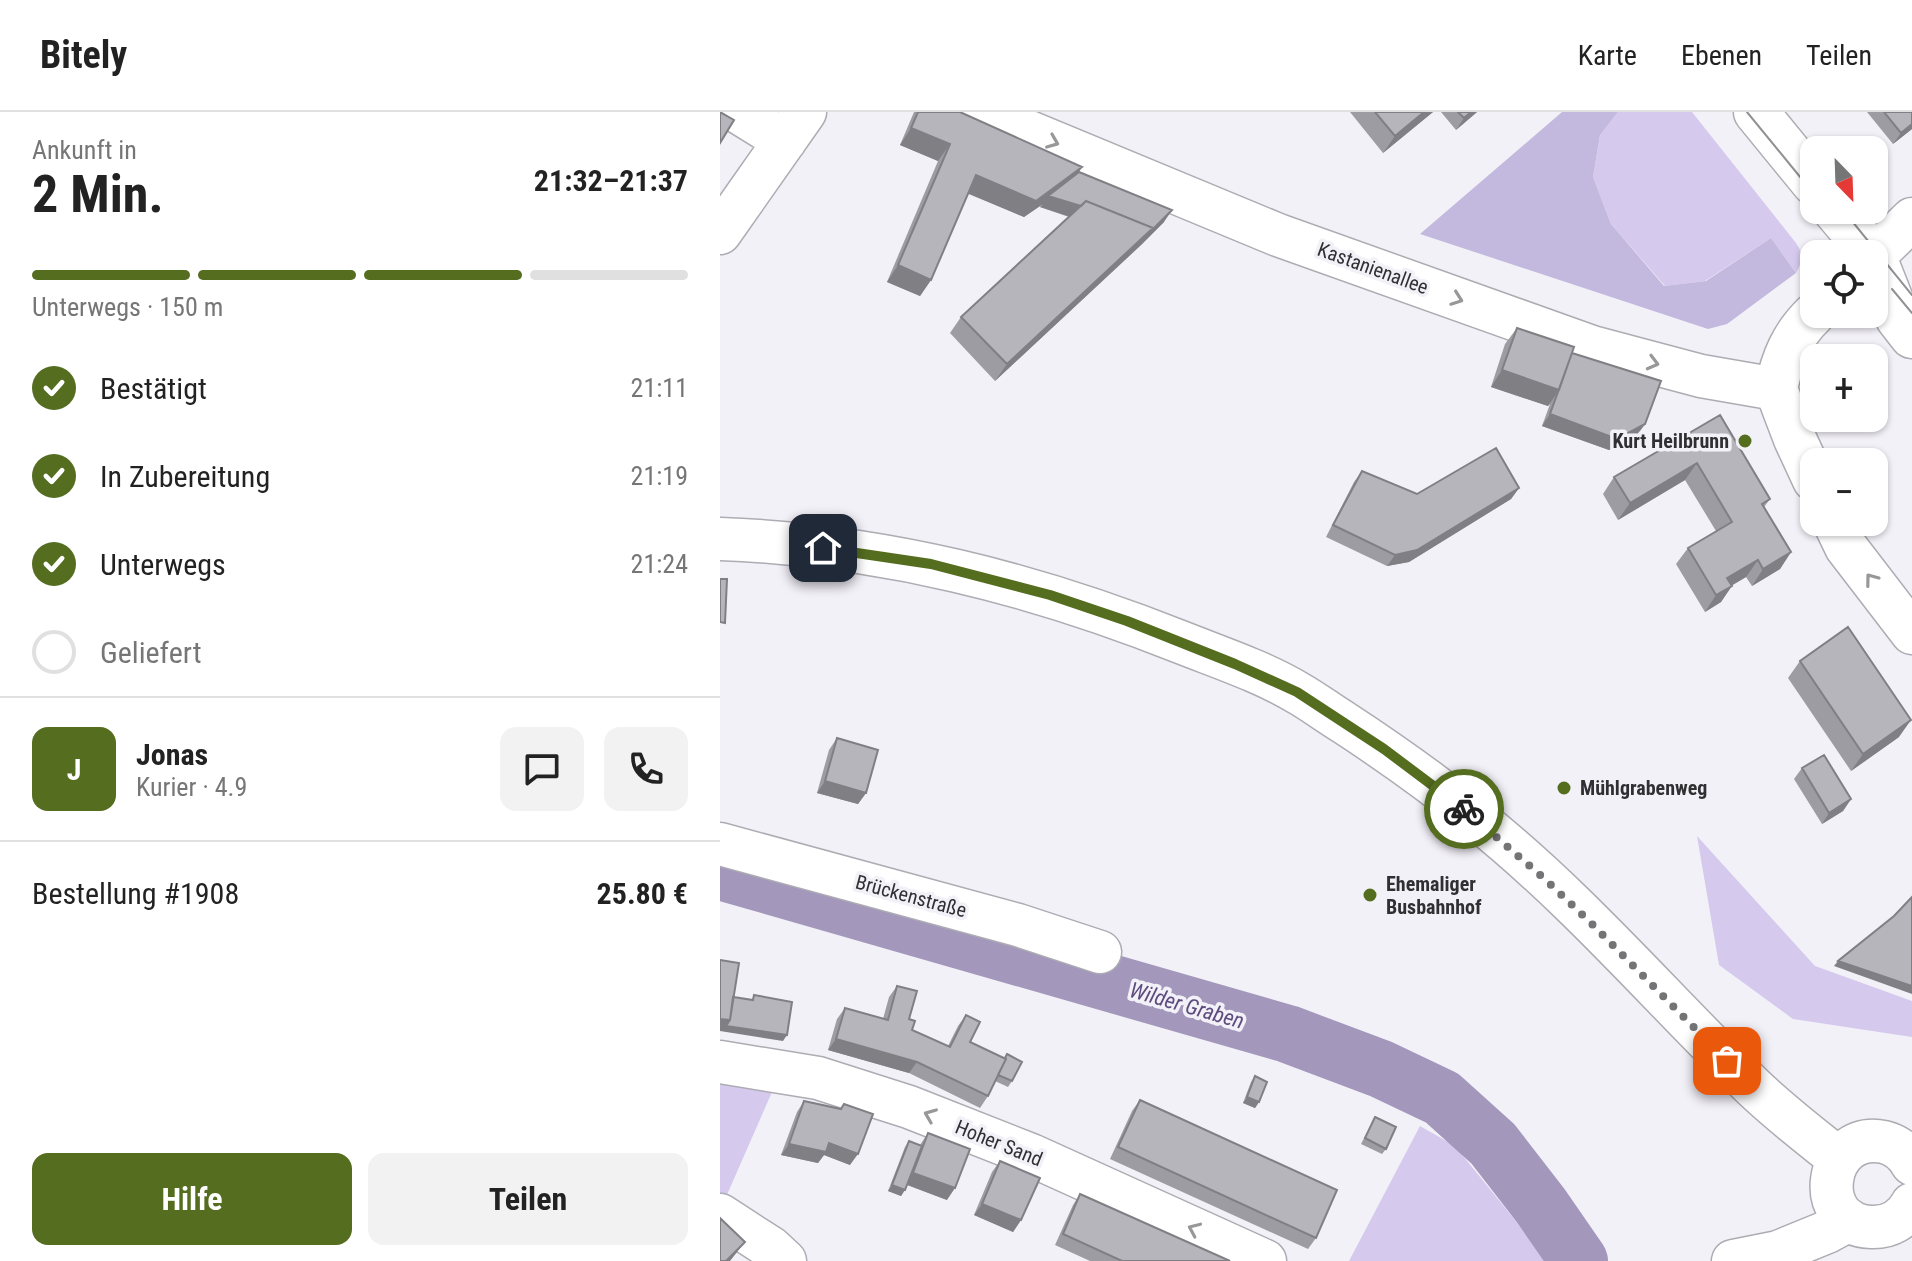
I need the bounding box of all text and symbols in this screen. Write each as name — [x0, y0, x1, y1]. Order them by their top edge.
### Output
text: Bitely — [40, 33, 127, 77]
text: Karte — [1578, 39, 1637, 72]
text: Ebenen — [1681, 39, 1762, 72]
text: Teilen — [1806, 39, 1872, 72]
one-way arrow — [1045, 132, 1059, 148]
text: Ankunft in — [32, 135, 137, 165]
north arrow — [1800, 136, 1888, 224]
map controls — [1800, 136, 1888, 536]
text: 21:32–21:37 — [534, 163, 688, 198]
text: 2 Min. — [32, 164, 164, 225]
street label: Kastanienallee — [1314, 237, 1432, 299]
button: locate — [1800, 240, 1888, 328]
one-way arrow — [1450, 289, 1464, 305]
text: Unterwegs · 150 m — [32, 292, 223, 322]
button: + — [1800, 344, 1888, 432]
one-way arrow — [1646, 353, 1660, 370]
icon: check — [32, 366, 76, 410]
text: Bestätigt — [100, 371, 207, 406]
text: 21:11 — [631, 373, 688, 403]
place label: Kurt Heilbrunn — [1613, 429, 1729, 453]
marker: Kurt Heilbrunn — [1736, 432, 1754, 450]
button: − — [1800, 448, 1888, 536]
icon: check — [32, 454, 76, 498]
text: In Zubereitung — [100, 459, 270, 494]
text: 21:19 — [631, 461, 688, 491]
pin — [789, 514, 857, 582]
icon: home — [801, 526, 845, 570]
icon: check — [32, 542, 76, 586]
text: Unterwegs — [100, 547, 226, 582]
text: 21:24 — [631, 549, 688, 579]
one-way arrow — [1866, 573, 1880, 588]
text: Geliefert — [100, 635, 202, 670]
button: chat — [500, 727, 584, 811]
button: phone — [604, 727, 688, 811]
text: Jonas — [136, 737, 208, 772]
text: J — [67, 752, 81, 787]
courier — [1424, 769, 1504, 849]
text: Kurier · 4.9 — [136, 772, 247, 802]
place label: Mühlgrabenweg — [1580, 776, 1707, 800]
marker: Mühlgrabenweg — [1555, 779, 1573, 797]
icon: bike — [1442, 787, 1486, 831]
street label: Brückenstraße — [853, 870, 969, 922]
place label: Ehemaliger Busbahnhof — [1386, 872, 1482, 919]
text: Bestellung #1908 — [32, 876, 239, 911]
text: 25.80 € — [597, 876, 688, 911]
marker: Ehemaliger Busbahnhof — [1361, 886, 1379, 904]
water label: Wilder Graben — [1127, 977, 1247, 1034]
pin — [1693, 1027, 1761, 1095]
icon: bag — [1705, 1039, 1749, 1083]
one-way arrow — [924, 1108, 938, 1125]
street label: Hoher Sand — [952, 1115, 1046, 1171]
button: Hilfe — [32, 1153, 352, 1245]
button: Teilen — [368, 1153, 688, 1245]
one-way arrow — [1188, 1222, 1202, 1238]

